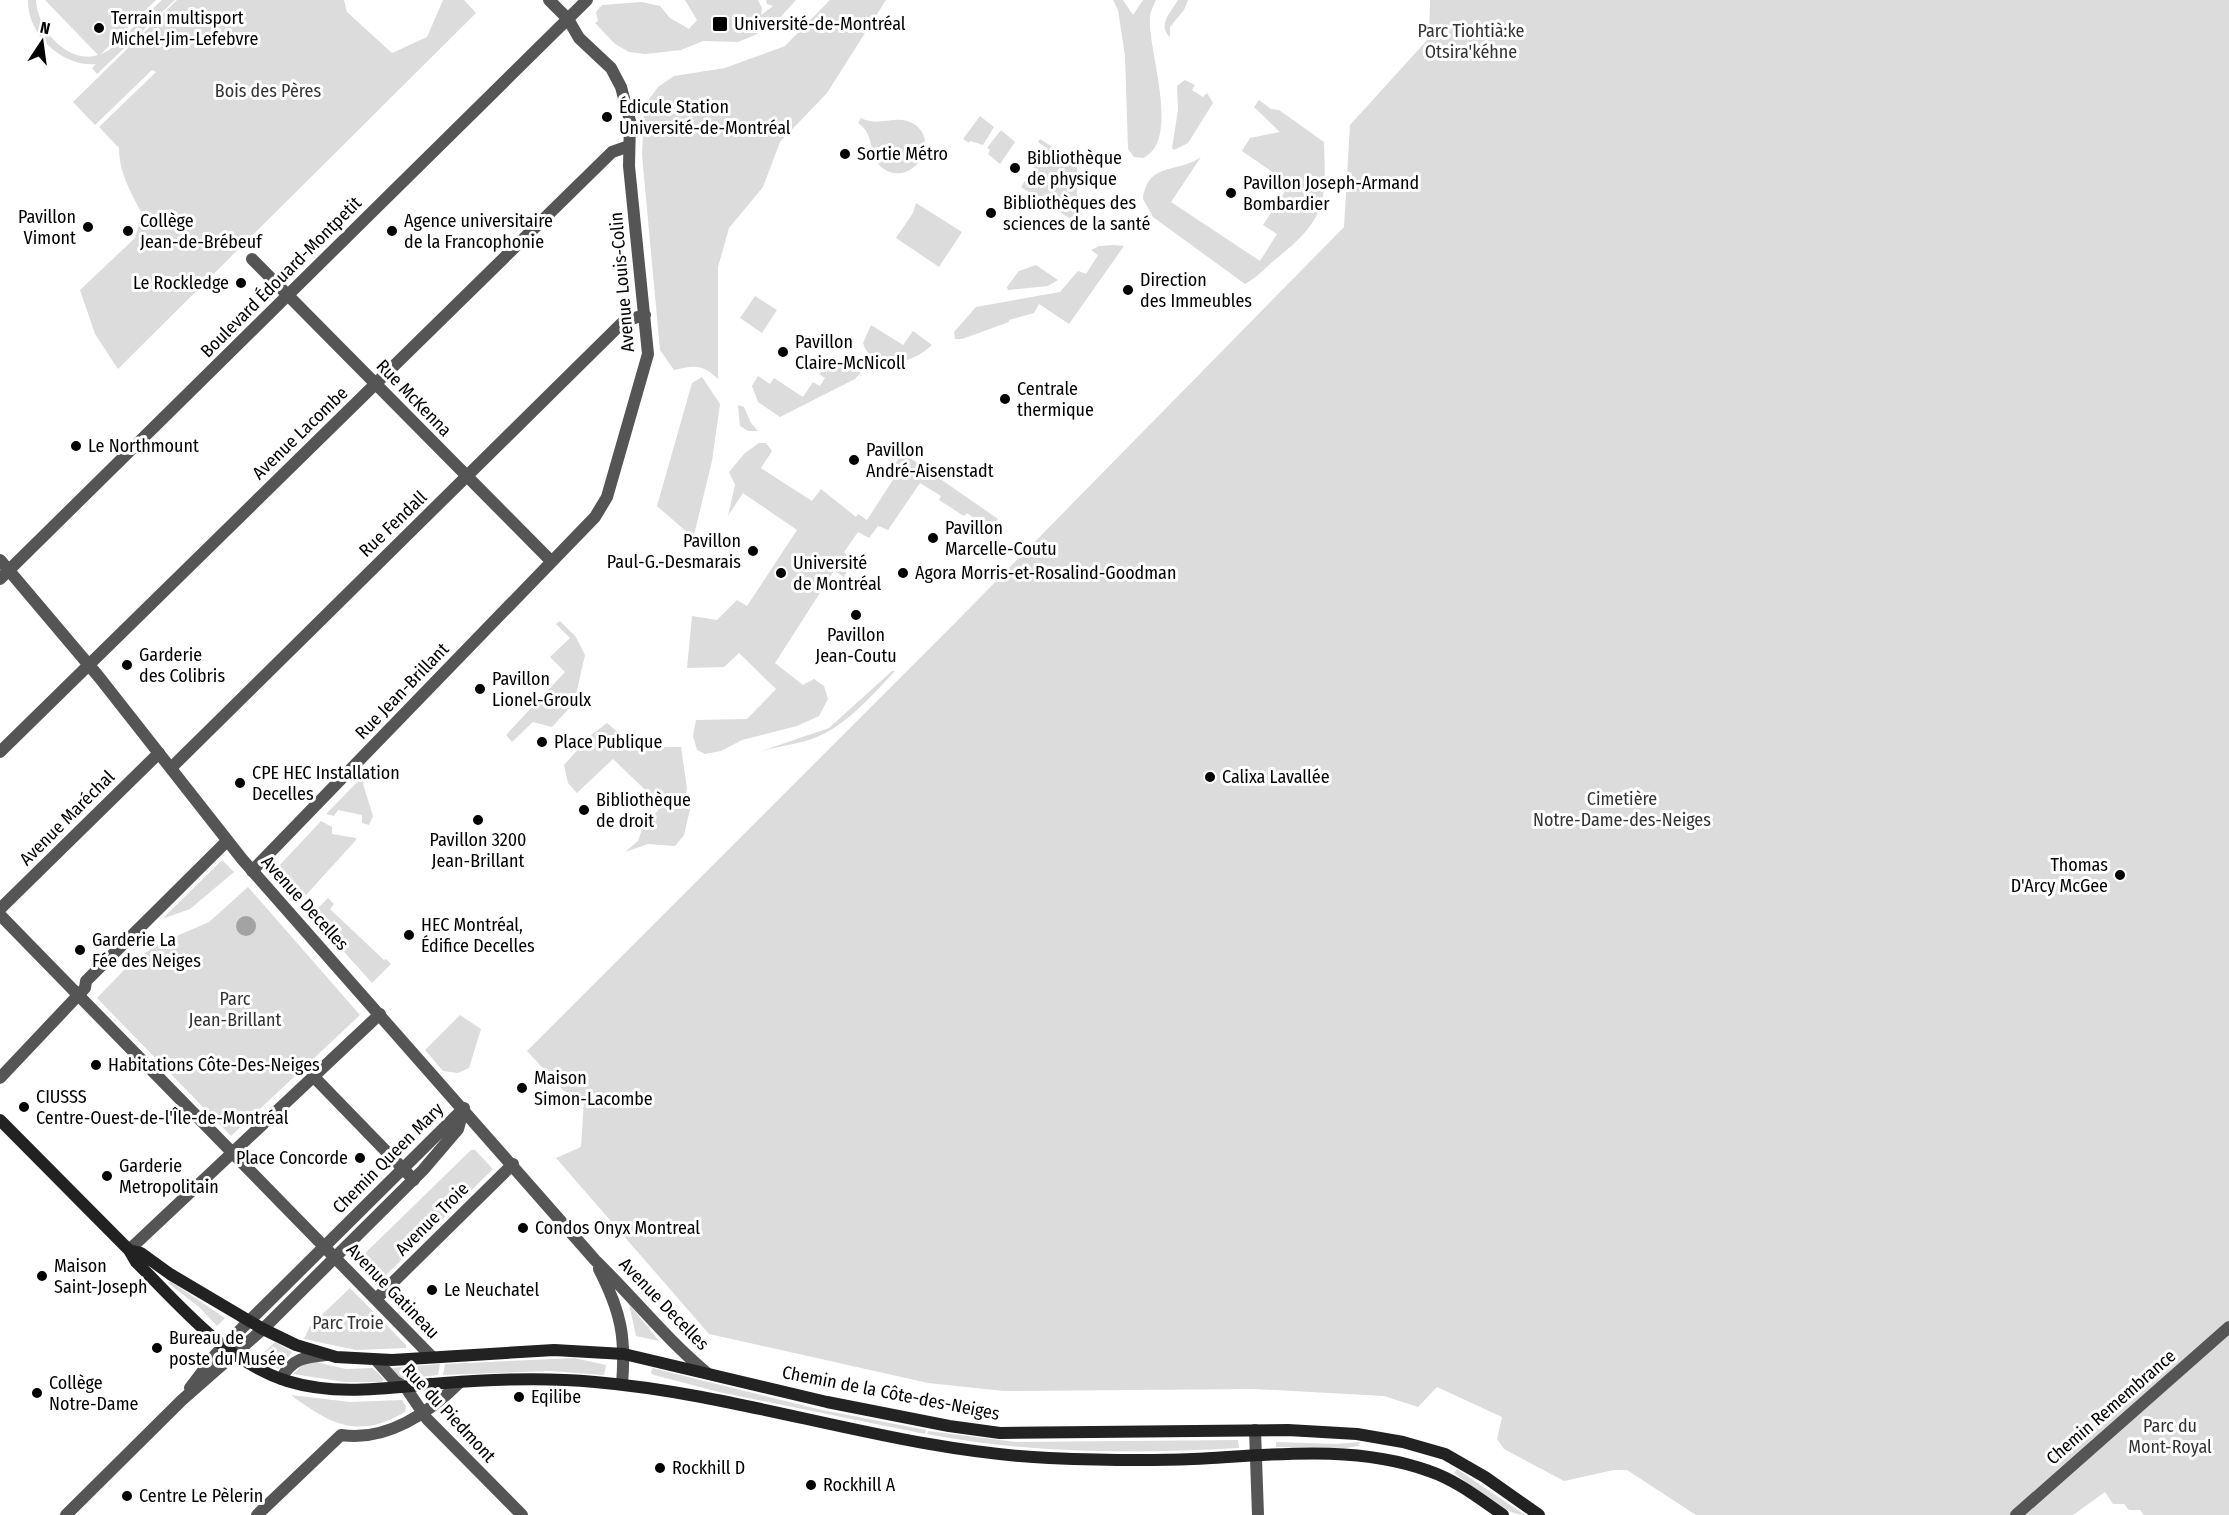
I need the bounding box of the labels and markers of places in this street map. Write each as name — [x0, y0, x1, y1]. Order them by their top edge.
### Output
place label: Terrain multisport Michel-Jim-Lefebvre — [111, 7, 258, 50]
place label: Université-de-Montréal — [734, 13, 906, 35]
marker: Université-de-Montréal — [711, 15, 729, 33]
marker: Terrain multisport Michel-Jim-Lefebvre — [92, 21, 106, 35]
place label: Édicule Station Université-de-Montréal — [619, 95, 791, 139]
marker: Édicule Station Université-de-Montréal — [600, 110, 614, 124]
place label: Sortie Métro — [857, 143, 948, 165]
marker: Sortie Métro — [838, 147, 852, 161]
place label: Bibliothèque de physique — [1027, 147, 1122, 190]
marker: Bibliothèque de physique — [1008, 161, 1022, 175]
place label: Pavillon Joseph-Armand Bombardier — [1243, 172, 1419, 215]
marker: Pavillon Joseph-Armand Bombardier — [1224, 186, 1238, 200]
place label: Bibliothèques des sciences de la santé — [1003, 192, 1150, 235]
place label: Pavillon Vimont — [18, 206, 76, 249]
marker: Bibliothèques des sciences de la santé — [984, 206, 998, 220]
place label: Collège Jean-de-Brébeuf — [140, 210, 263, 253]
place label: Agence universitaire de la Francophonie — [404, 210, 553, 253]
marker: Pavillon Vimont — [81, 220, 95, 234]
marker: Collège Jean-de-Brébeuf — [121, 224, 135, 238]
marker: Agence universitaire de la Francophonie — [385, 224, 399, 238]
place label: Direction des Immeubles — [1140, 269, 1252, 312]
place label: Le Rockledge — [133, 272, 229, 294]
marker: Le Rockledge — [234, 276, 248, 290]
marker: Direction des Immeubles — [1121, 283, 1135, 297]
place label: Pavillon Claire-McNicoll — [795, 331, 906, 374]
marker: Pavillon Claire-McNicoll — [776, 345, 790, 359]
place label: Centrale thermique — [1017, 378, 1094, 421]
marker: Centrale thermique — [998, 392, 1012, 406]
place label: Le Northmount — [88, 435, 199, 457]
marker: Le Northmount — [69, 439, 83, 453]
place label: Pavillon André-Aisenstadt — [866, 439, 994, 482]
marker: Pavillon André-Aisenstadt — [847, 453, 861, 467]
place label: Pavillon Marcelle-Coutu — [945, 517, 1057, 560]
place label: Pavillon Paul-G.-Desmarais — [607, 530, 741, 573]
marker: Pavillon Marcelle-Coutu — [926, 531, 940, 545]
marker: Pavillon Paul-G.-Desmarais — [746, 544, 760, 558]
place label: Université de Montréal — [793, 552, 882, 595]
place label: Agora Morris-et-Rosalind-Goodman — [915, 562, 1176, 584]
marker: Université de Montréal — [774, 566, 788, 580]
marker: Agora Morris-et-Rosalind-Goodman — [896, 566, 910, 580]
marker: Pavillon Jean-Coutu — [849, 608, 863, 622]
place label: Pavillon Jean-Coutu — [815, 624, 897, 667]
place label: Garderie des Colibris — [139, 644, 225, 687]
marker: Garderie des Colibris — [120, 658, 134, 672]
place label: Pavillon Lionel-Groulx — [492, 668, 591, 711]
marker: Pavillon Lionel-Groulx — [473, 682, 487, 696]
place label: Place Publique — [554, 731, 663, 753]
marker: Place Publique — [535, 735, 549, 749]
place label: CPE HEC Installation Decelles — [252, 762, 400, 805]
place label: Calixa Lavallée — [1222, 766, 1330, 788]
marker: Calixa Lavallée — [1203, 770, 1217, 784]
marker: CPE HEC Installation Decelles — [233, 776, 247, 790]
place label: Bibliothèque de droit — [596, 789, 691, 832]
marker: Bibliothèque de droit — [577, 803, 591, 817]
marker: Pavillon 3200 Jean-Brillant — [471, 813, 485, 827]
place label: Pavillon 3200 Jean-Brillant — [430, 829, 526, 872]
place label: Thomas D'Arcy McGee — [2011, 854, 2108, 897]
marker: Thomas D'Arcy McGee — [2113, 868, 2127, 882]
place label: HEC Montréal, Édifice Decelles — [421, 914, 535, 957]
marker: HEC Montréal, Édifice Decelles — [402, 928, 416, 942]
place label: Garderie La Fée des Neiges — [92, 929, 201, 972]
marker: Garderie La Fée des Neiges — [73, 943, 87, 957]
place label: Habitations Côte-Des-Neiges — [108, 1054, 320, 1076]
marker: Habitations Côte-Des-Neiges — [89, 1058, 103, 1072]
place label: Maison Simon-Lacombe — [534, 1067, 653, 1110]
marker: Maison Simon-Lacombe — [515, 1081, 529, 1095]
place label: CIUSSS Centre-Ouest-de-l'Île-de-Montréal — [36, 1086, 289, 1129]
marker: CIUSSS Centre-Ouest-de-l'Île-de-Montréal — [17, 1100, 31, 1114]
place label: Place Concorde — [236, 1147, 348, 1169]
marker: Place Concorde — [353, 1151, 367, 1165]
place label: Garderie Metropolitain — [119, 1155, 219, 1198]
marker: Garderie Metropolitain — [100, 1169, 114, 1183]
place label: Condos Onyx Montreal — [535, 1217, 700, 1239]
marker: Condos Onyx Montreal — [516, 1221, 530, 1235]
place label: Maison Saint-Joseph — [54, 1255, 147, 1298]
marker: Maison Saint-Joseph — [35, 1269, 49, 1283]
place label: Le Neuchatel — [444, 1279, 539, 1301]
marker: Le Neuchatel — [425, 1283, 439, 1297]
place label: Bureau de poste du Musée — [169, 1327, 286, 1370]
marker: Bureau de poste du Musée — [150, 1341, 164, 1355]
place label: Collège Notre-Dame — [49, 1372, 139, 1415]
marker: Collège Notre-Dame — [30, 1386, 44, 1400]
place label: Eqilibe — [531, 1386, 581, 1408]
marker: Eqilibe — [512, 1390, 526, 1404]
place label: Rockhill D — [672, 1457, 745, 1479]
marker: Rockhill D — [653, 1461, 667, 1475]
place label: Rockhill A — [823, 1474, 896, 1496]
marker: Rockhill A — [804, 1478, 818, 1492]
place label: Centre Le Pèlerin — [139, 1485, 263, 1507]
marker: Centre Le Pèlerin — [120, 1489, 134, 1503]

